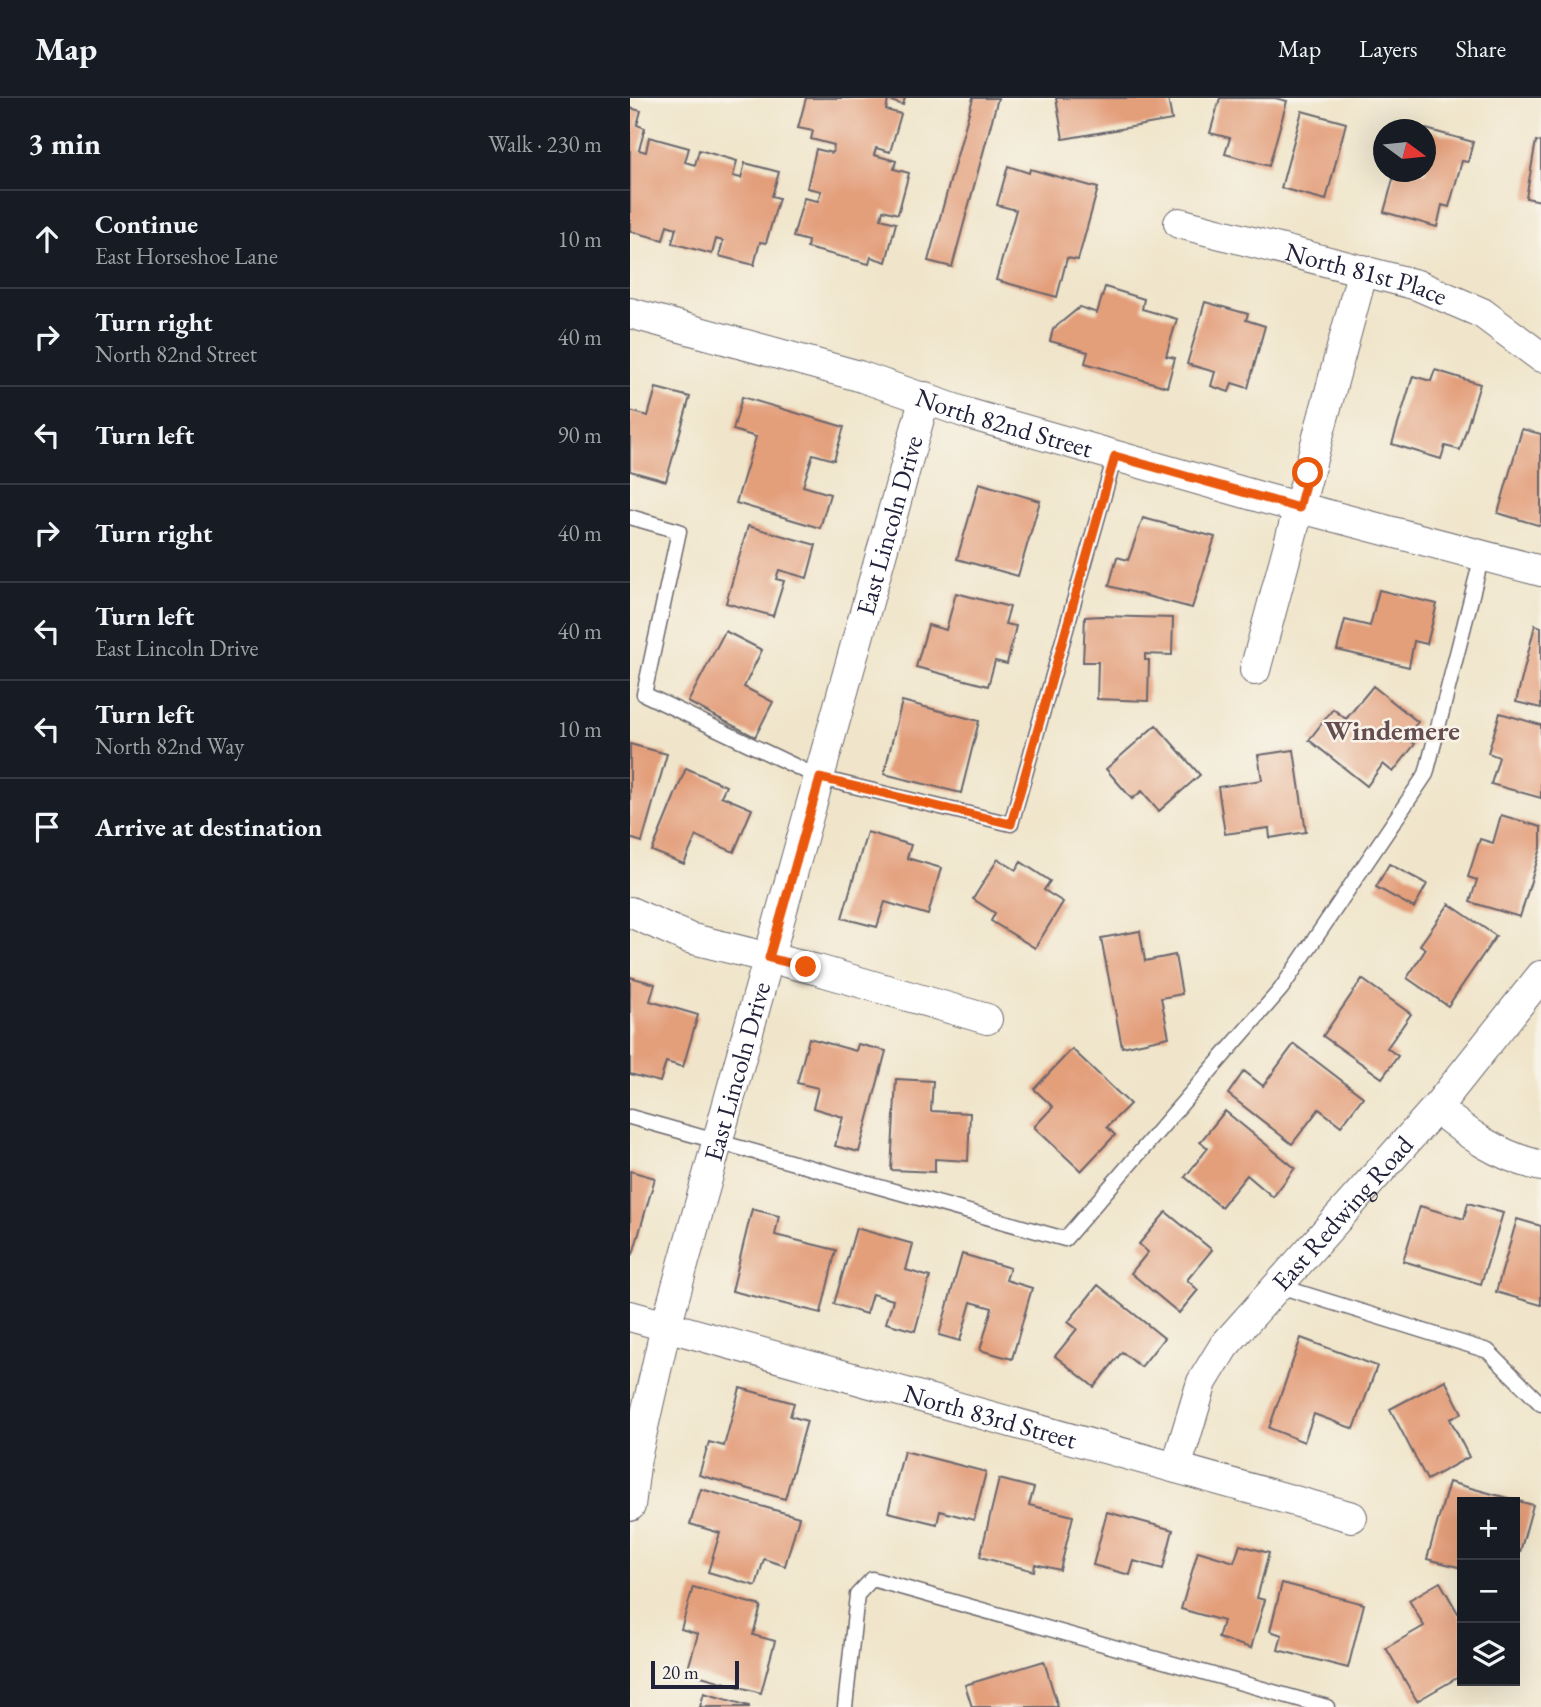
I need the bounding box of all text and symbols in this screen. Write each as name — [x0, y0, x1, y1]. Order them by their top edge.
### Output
text: Map — [35, 27, 97, 70]
text: Map — [1278, 33, 1321, 64]
text: Layers — [1359, 33, 1418, 64]
text: Share — [1456, 33, 1506, 64]
north arrow — [1373, 119, 1436, 182]
text: 3 min — [28, 124, 101, 163]
text: Walk · 230 m — [488, 129, 602, 159]
text: Continue — [95, 207, 198, 241]
icon: ahead — [28, 220, 66, 258]
text: 10 m — [557, 224, 602, 254]
street label: North 81st Place — [1282, 234, 1453, 313]
text: East Horseshoe Lane — [95, 241, 278, 271]
text: Turn right — [95, 305, 213, 339]
icon: right — [28, 318, 66, 356]
text: 40 m — [557, 322, 602, 352]
text: North 82nd Street — [95, 339, 257, 369]
street label: North 82nd Street — [911, 380, 1096, 465]
icon: left — [28, 416, 66, 454]
text: Turn left — [95, 418, 194, 452]
text: 90 m — [557, 420, 602, 450]
street label: East Lincoln Drive — [848, 432, 930, 619]
route start — [1292, 457, 1323, 488]
icon: right — [28, 514, 66, 552]
text: Turn right — [95, 516, 213, 550]
text: 40 m — [557, 518, 602, 548]
text: Turn left — [95, 599, 194, 633]
icon: left — [28, 612, 66, 650]
text: 40 m — [557, 616, 602, 646]
text: East Lincoln Drive — [95, 633, 258, 663]
text: Turn left — [95, 697, 194, 731]
icon: left — [28, 710, 66, 748]
district label: Windemere — [1324, 712, 1460, 748]
text: 10 m — [557, 714, 602, 744]
text: North 82nd Way — [95, 731, 244, 761]
icon: arrive — [28, 808, 66, 846]
text: Arrive at destination — [95, 810, 322, 844]
route end — [790, 951, 821, 982]
street label: East Lincoln Drive — [696, 978, 778, 1165]
street label: East Redwing Road — [1264, 1128, 1421, 1298]
street label: North 83rd Street — [900, 1376, 1081, 1457]
map controls — [1457, 1497, 1520, 1686]
button: + — [1457, 1497, 1520, 1560]
button: − — [1457, 1560, 1520, 1623]
button: layers — [1457, 1623, 1520, 1686]
scale bar — [651, 1658, 738, 1690]
text: 20 m — [662, 1660, 699, 1685]

